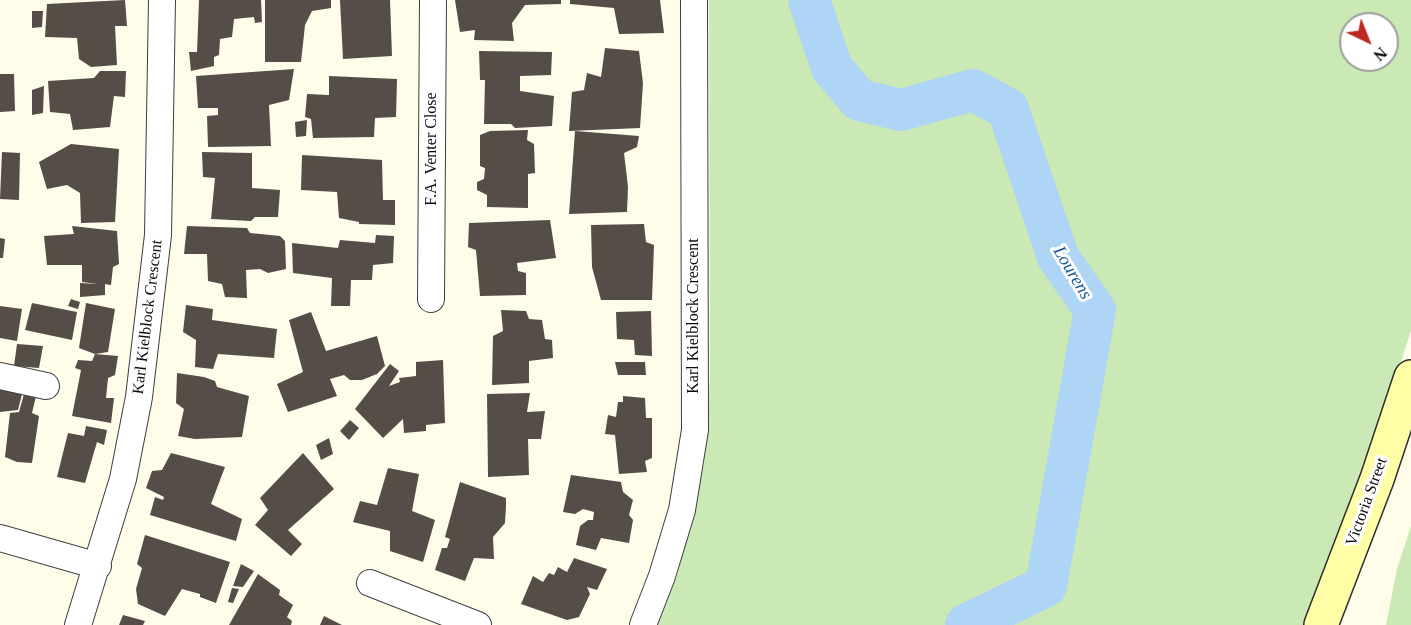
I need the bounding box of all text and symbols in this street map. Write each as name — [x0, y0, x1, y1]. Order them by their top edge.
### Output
north arrow — [1339, 12, 1399, 72]
text: N — [1370, 44, 1390, 64]
street label: F.A. Venter Close — [422, 92, 442, 206]
street label: Karl Kielblock Crescent — [684, 238, 704, 394]
street label: Karl Kielblock Crescent — [129, 239, 167, 395]
water label: Lourens — [1048, 242, 1096, 304]
street label: Victoria Street — [1342, 455, 1392, 549]

